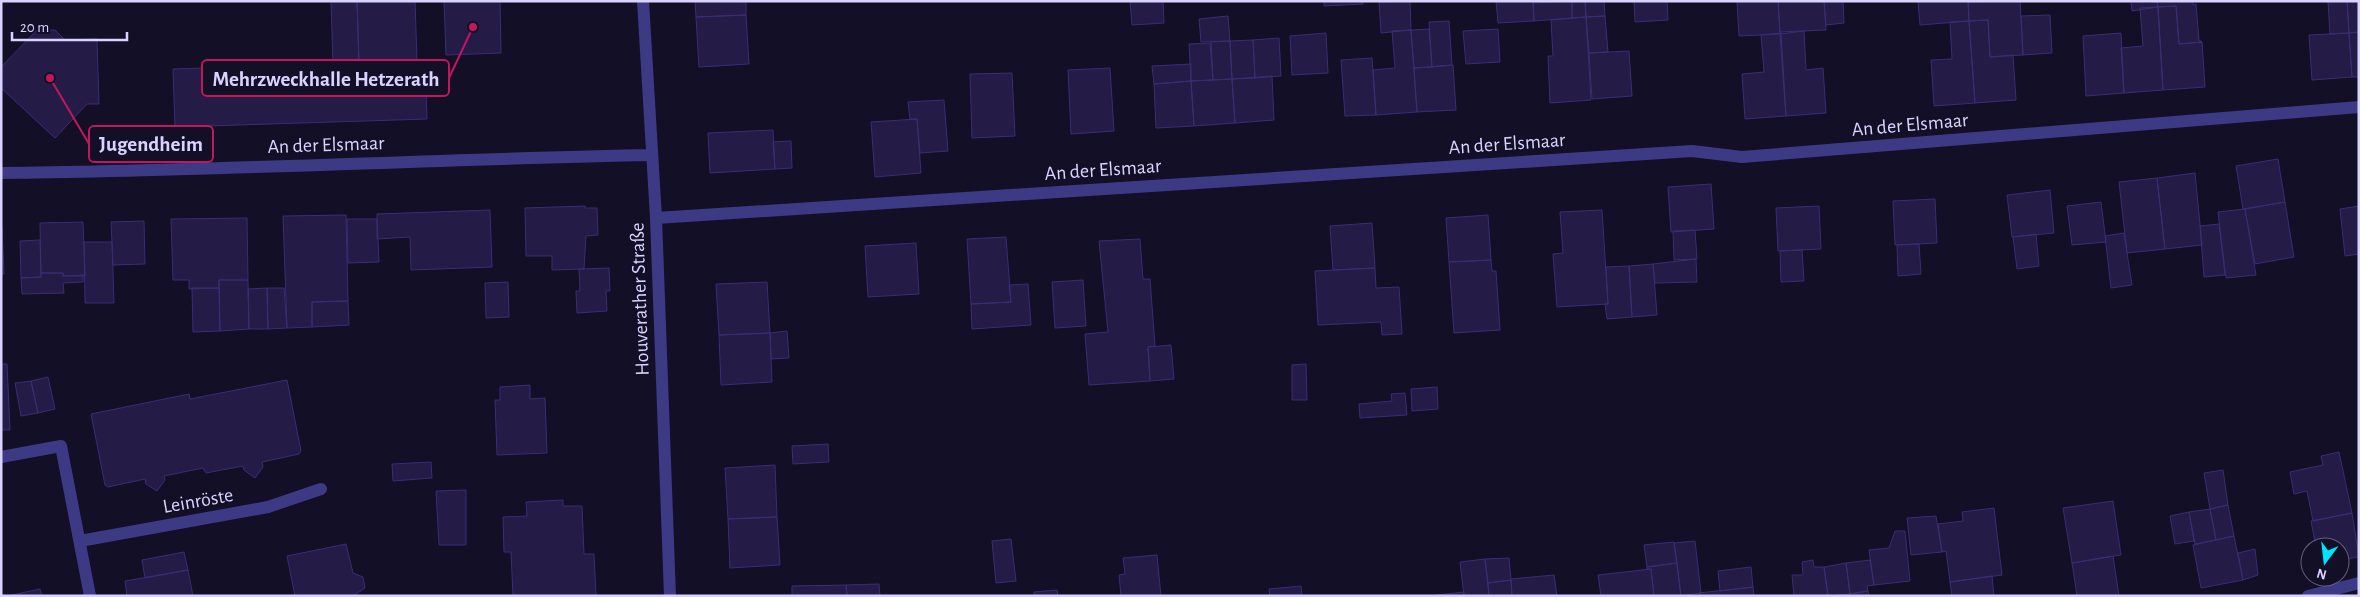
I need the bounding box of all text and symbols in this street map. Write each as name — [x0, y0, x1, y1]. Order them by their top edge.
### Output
scale bar — [12, 10, 128, 42]
text: 20 m — [20, 20, 49, 35]
callout: Mehrzweckhalle Hetzerath — [202, 60, 449, 96]
text: Mehrzweckhalle Hetzerath — [213, 69, 439, 90]
street label: An der Elsmaar — [1851, 110, 1970, 140]
callout: Jugendheim — [89, 126, 213, 162]
street label: An der Elsmaar — [1448, 130, 1567, 158]
street label: An der Elsmaar — [267, 133, 385, 157]
text: Jugendheim — [99, 134, 203, 155]
street label: An der Elsmaar — [1044, 156, 1163, 184]
street label: Houverather Straße — [627, 222, 653, 376]
street label: Leinröste — [161, 485, 235, 517]
north arrow — [2300, 537, 2350, 587]
text: N — [2315, 566, 2328, 582]

